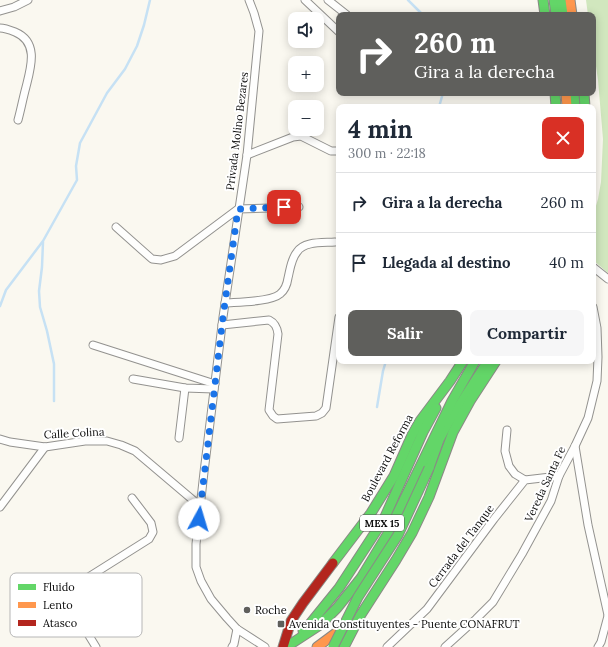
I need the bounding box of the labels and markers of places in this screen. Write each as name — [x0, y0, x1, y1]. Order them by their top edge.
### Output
pin — [267, 190, 301, 224]
place label: Roche — [255, 603, 287, 617]
marker: Roche — [242, 605, 252, 615]
place label: Avenida Constituyentes - Puente CONAFRUT — [288, 617, 520, 631]
marker: Avenida Constituyentes - Puente CONAFRUT — [276, 619, 286, 629]

